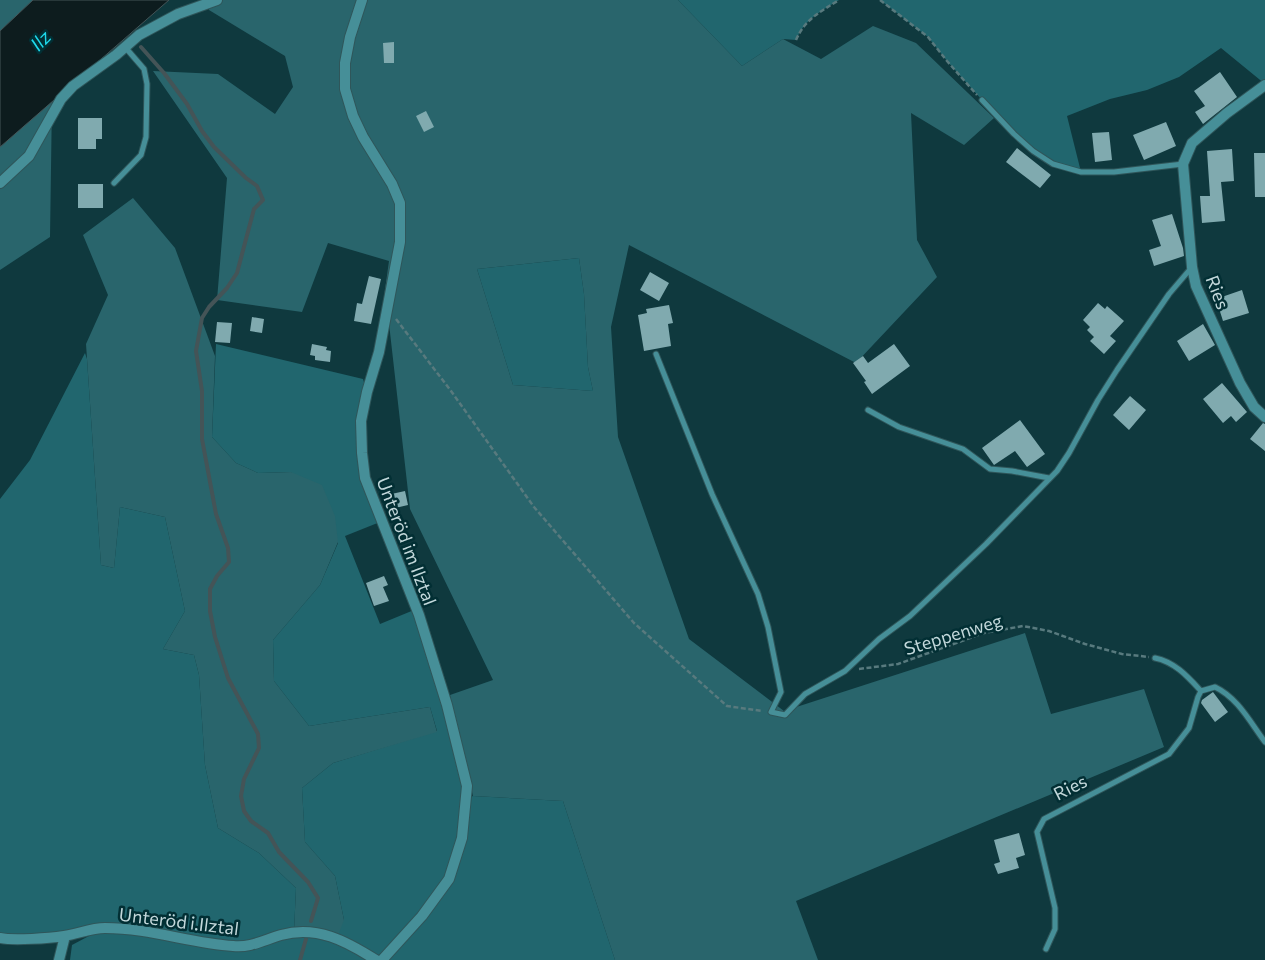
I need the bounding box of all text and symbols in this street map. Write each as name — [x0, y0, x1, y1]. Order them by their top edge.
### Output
water label: Ilz — [25, 25, 55, 55]
street label: Ries — [1202, 272, 1234, 312]
street label: Unteröd im Ilztal — [372, 474, 442, 608]
street label: Steppenweg — [901, 609, 1005, 659]
street label: Ries — [1050, 769, 1090, 805]
street label: Unteröd i.Ilztal — [118, 903, 240, 939]

